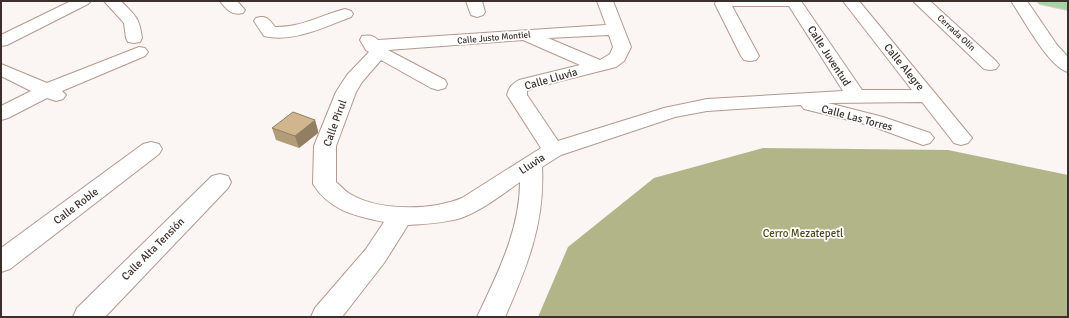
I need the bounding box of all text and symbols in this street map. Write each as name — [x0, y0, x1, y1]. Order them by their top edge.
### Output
street label: Cerrada Olín — [935, 13, 977, 53]
street label: Calle Juventud — [805, 23, 853, 89]
street label: Calle Justo Montiel — [457, 29, 532, 47]
street label: Calle Alegre — [881, 41, 927, 93]
street label: Calle Lluvia — [523, 65, 579, 93]
street label: Calle Pirul — [321, 98, 349, 148]
street label: Calle Las Torres — [820, 102, 894, 134]
street label: Lluvia — [517, 151, 548, 177]
street label: Calle Roble — [51, 185, 101, 227]
street label: Calle Alta Tensión — [119, 215, 187, 283]
park label: Cerro Mezatepetl — [763, 227, 843, 240]

